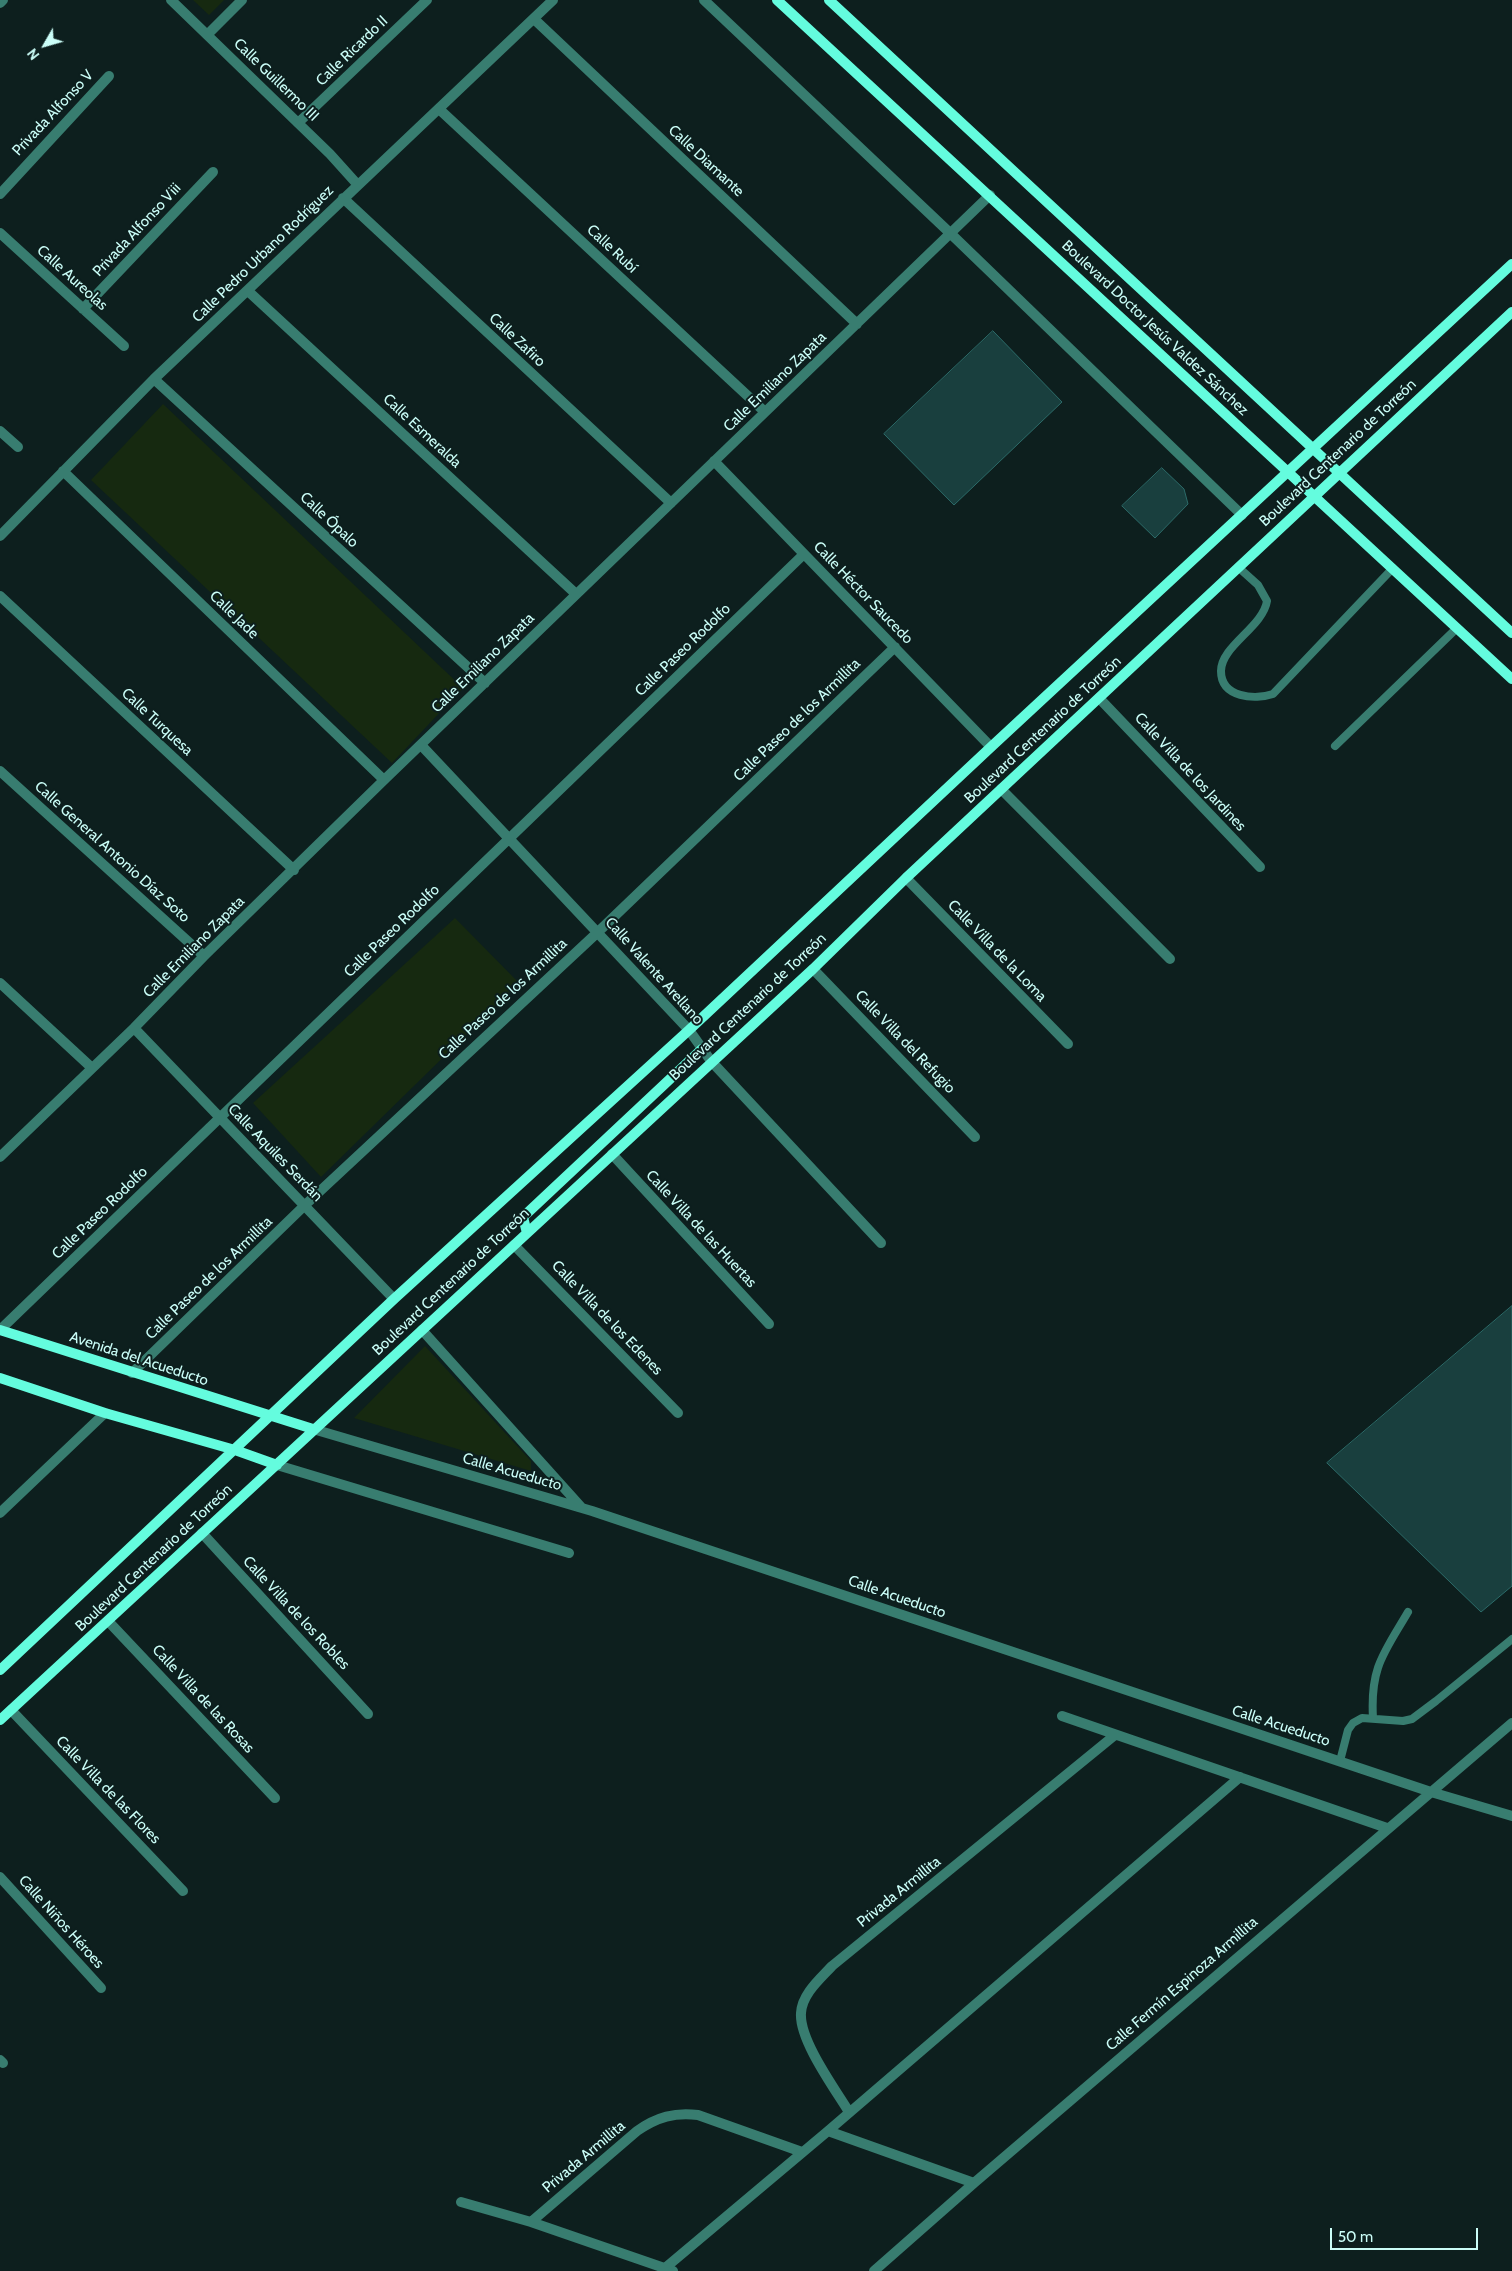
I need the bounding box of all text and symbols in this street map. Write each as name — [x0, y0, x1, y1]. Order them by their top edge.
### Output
street label: Calle Ricardo II — [312, 12, 392, 90]
north arrow — [20, 20, 70, 70]
street label: Calle Guillermo III — [230, 35, 322, 125]
text: N — [23, 45, 43, 64]
street label: Privada Alfonso V — [9, 66, 97, 160]
street label: Calle Diamante — [664, 121, 748, 201]
street label: Privada Alfonso Viii — [89, 180, 185, 280]
street label: Calle Pedro Urbano Rodríguez — [189, 182, 337, 326]
street label: Calle Rubí — [583, 221, 641, 277]
street label: Boulevard Doctor Jesús Valdez Sánchez — [1058, 237, 1252, 419]
street label: Calle Aureolas — [33, 242, 111, 314]
street label: Calle Zafiro — [485, 309, 549, 371]
street label: Calle Emiliano Zapata — [720, 328, 830, 436]
street label: Boulevard Centenario de Torreón — [1256, 376, 1420, 530]
street label: Calle Esmeralda — [379, 390, 465, 472]
street label: Calle Ópalo — [296, 488, 362, 552]
street label: Calle Héctor Saucedo — [809, 538, 917, 648]
street label: Calle Jade — [206, 587, 262, 643]
street label: Calle Paseo Rodolfo — [632, 600, 734, 700]
street label: Calle Emiliano Zapata — [428, 609, 538, 717]
street label: Boulevard Centenario de Torreón — [961, 653, 1125, 807]
street label: Calle Paseo de los Armillita — [730, 655, 864, 785]
street label: Calle Turquesa — [118, 684, 196, 760]
street label: Calle Villa de los Jardines — [1131, 709, 1249, 835]
street label: Calle General Antonio Díaz Soto — [31, 777, 193, 927]
street label: Calle Paseo Rodolfo — [341, 881, 443, 981]
street label: Calle Emiliano Zapata — [140, 893, 248, 1001]
street label: Calle Villa de la Loma — [944, 896, 1050, 1006]
street label: Calle Valente Arellano — [601, 914, 707, 1028]
street label: Boulevard Centenario de Torreón — [666, 930, 830, 1084]
street label: Calle Paseo de los Armillita — [435, 935, 571, 1063]
street label: Calle Villa del Refugio — [851, 987, 959, 1097]
street label: Calle Aquiles Serdán — [224, 1100, 326, 1206]
street label: Calle Paseo Rodolfo — [49, 1163, 151, 1263]
street label: Calle Villa de las Huertas — [642, 1167, 760, 1291]
street label: Boulevard Centenario de Torreón — [369, 1205, 533, 1359]
street label: Calle Paseo de los Armillita — [142, 1213, 276, 1343]
street label: Calle Villa de los Edenes — [548, 1257, 666, 1379]
street label: Avenida del Acueducto — [67, 1328, 211, 1390]
street label: Calle Acueducto — [460, 1449, 564, 1495]
street label: Boulevard Centenario de Torreón — [72, 1481, 236, 1635]
street label: Calle Villa de los Robles — [239, 1553, 353, 1673]
street label: Calle Acueducto — [846, 1572, 948, 1622]
street label: Calle Villa de las Rosas — [148, 1641, 258, 1757]
street label: Calle Acueducto — [1230, 1702, 1332, 1750]
street label: Calle Villa de las Flores — [52, 1732, 164, 1848]
street label: Privada Armillita — [853, 1853, 945, 1931]
street label: Calle Niños Héroes — [14, 1872, 108, 1972]
street label: Calle Fermín Espinoza Armillita — [1102, 1913, 1262, 2055]
street label: Privada Armillita — [539, 2117, 629, 2197]
scale bar — [1332, 2218, 1480, 2250]
text: 50 m — [1338, 2228, 1373, 2246]

